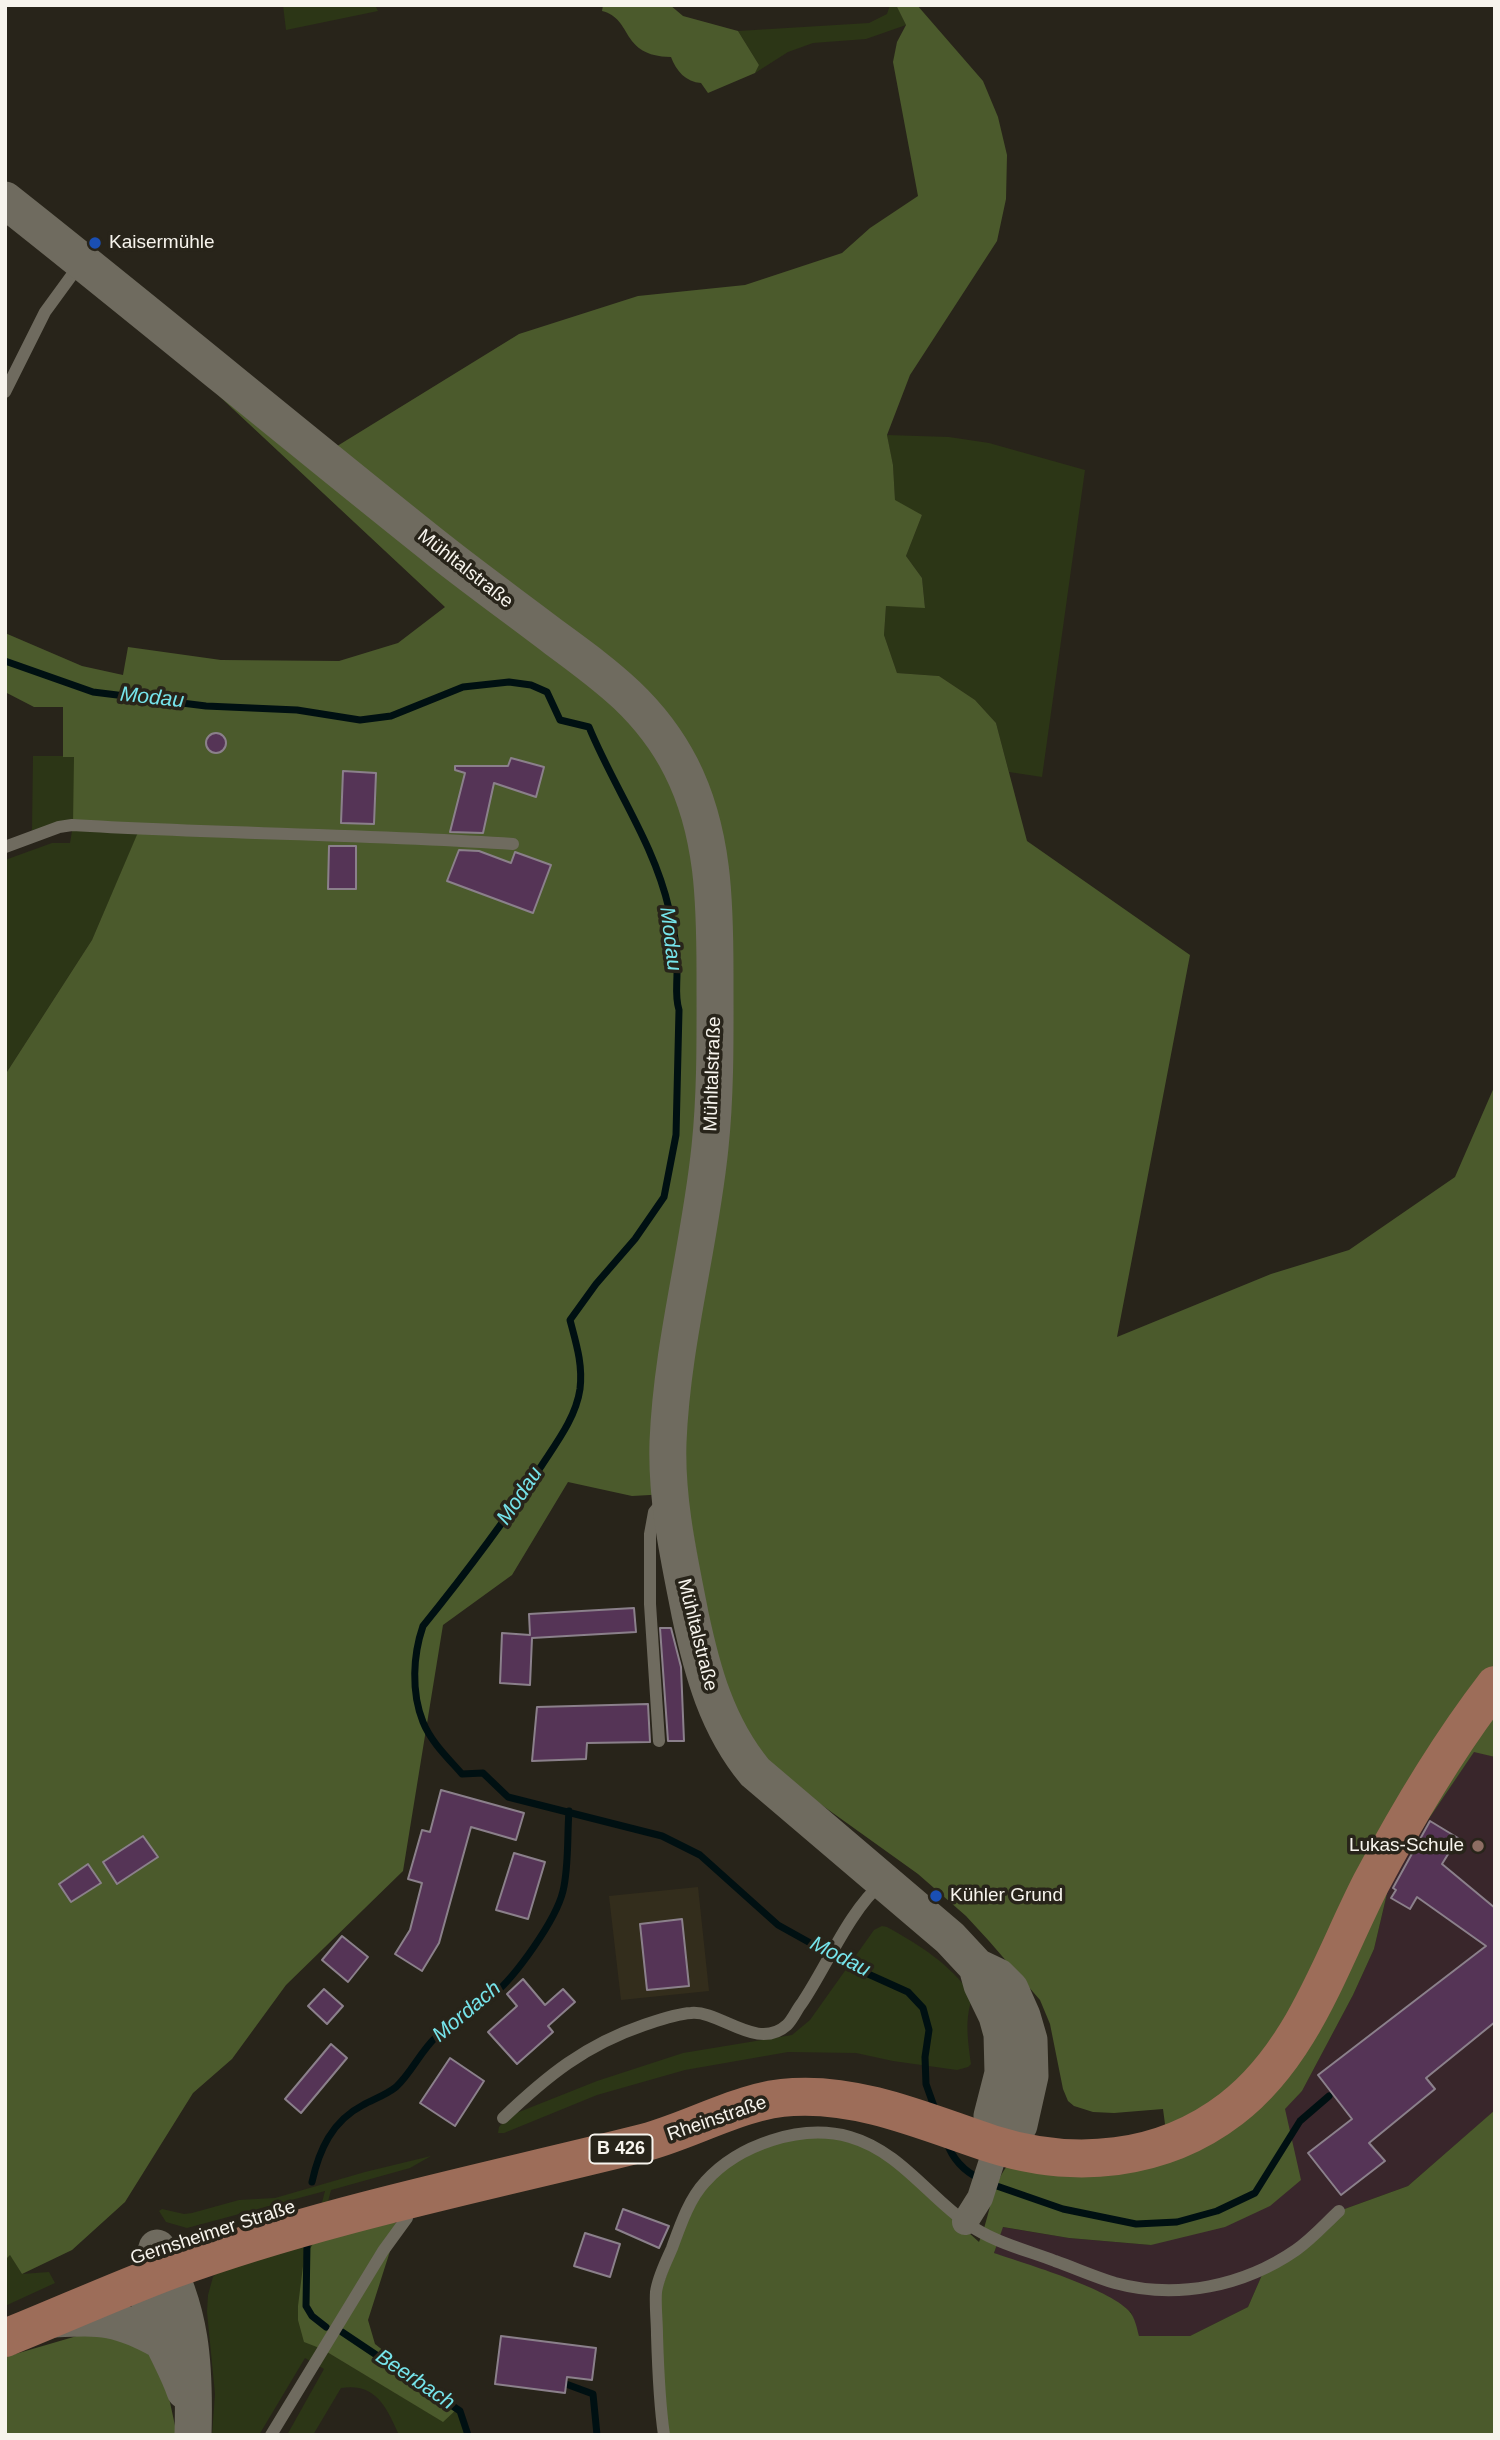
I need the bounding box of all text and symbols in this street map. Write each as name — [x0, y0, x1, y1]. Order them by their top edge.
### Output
place label: Kaisermühle — [109, 232, 215, 254]
marker: Kaisermühle — [87, 235, 103, 251]
street label: Mühltalstraße — [413, 525, 517, 613]
water label: Modau — [119, 682, 185, 714]
water label: Modau — [654, 906, 686, 972]
street label: Mühltalstraße — [700, 1016, 726, 1132]
water label: Modau — [492, 1462, 548, 1530]
street label: Mühltalstraße — [672, 1576, 722, 1694]
place label: Lukas-Schule — [1349, 1835, 1464, 1857]
marker: Lukas-Schule — [1470, 1838, 1486, 1854]
place label: Kühler Grund — [950, 1885, 1063, 1907]
marker: Kühler Grund — [928, 1888, 944, 1904]
water label: Modau — [806, 1931, 874, 1983]
water label: Mordach — [428, 1976, 506, 2048]
street label: Rheinstraße — [664, 2091, 770, 2147]
road number: B 426 — [590, 2134, 652, 2164]
street label: Gernsheimer Straße — [128, 2196, 298, 2270]
water label: Beerbach — [371, 2344, 459, 2416]

